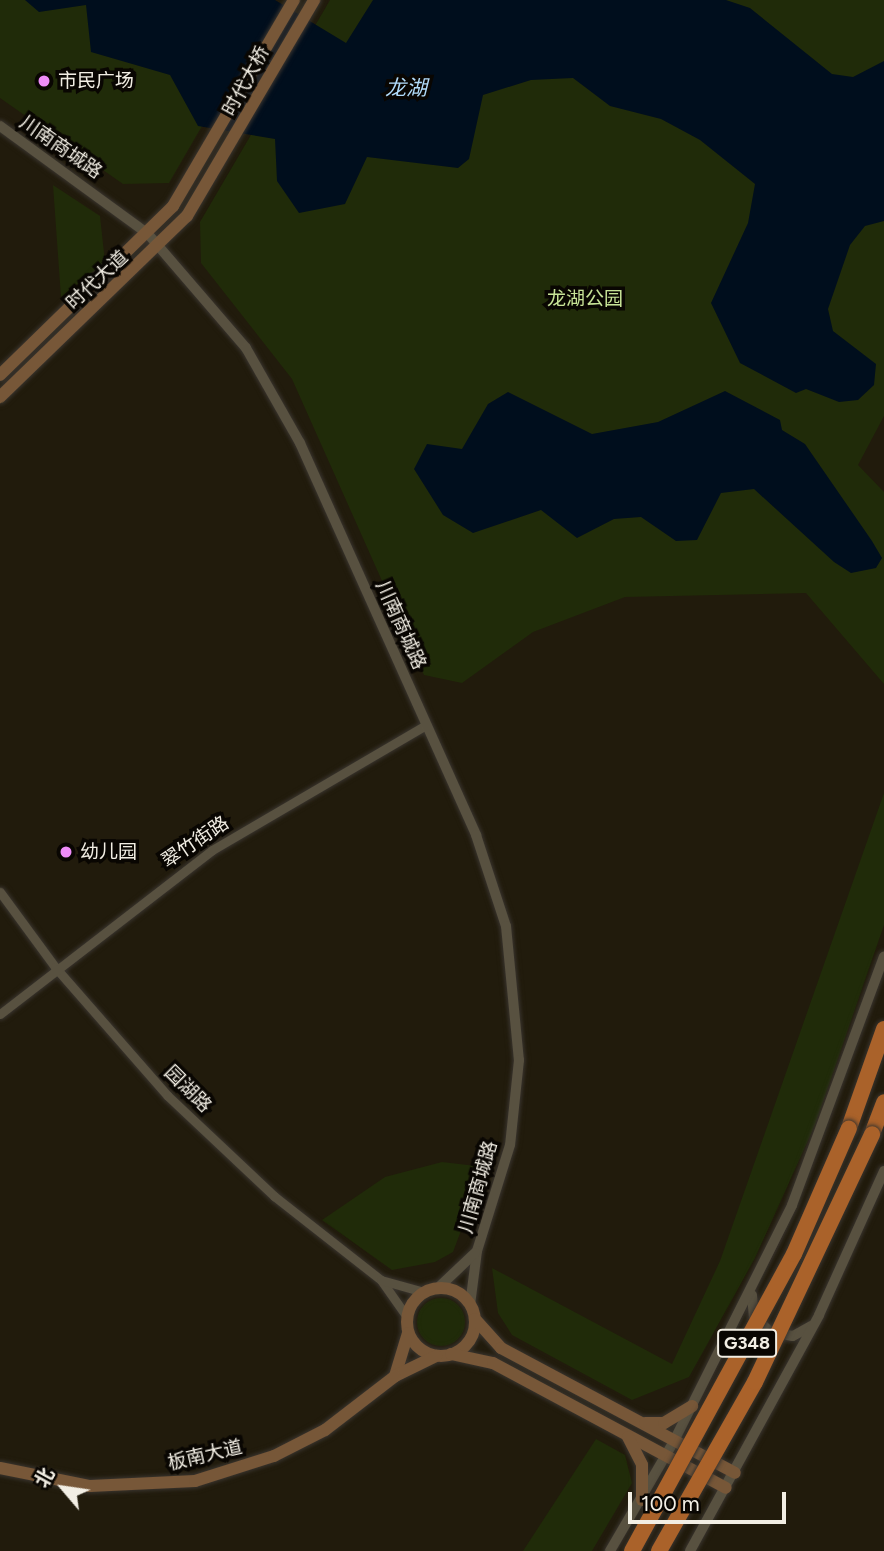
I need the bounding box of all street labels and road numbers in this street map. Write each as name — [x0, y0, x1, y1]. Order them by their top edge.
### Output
street label: 时代大桥 — [218, 42, 274, 120]
street label: 川南商城路 — [16, 110, 106, 184]
street label: 时代大道 — [61, 246, 133, 314]
street label: 川南商城路 — [371, 577, 431, 673]
street label: 翠竹街路 — [157, 811, 233, 873]
street label: 园湖路 — [160, 1061, 216, 1117]
street label: 川南商城路 — [454, 1138, 502, 1236]
road number: G348 — [716, 1328, 778, 1358]
street label: 板南大道 — [165, 1435, 245, 1475]

